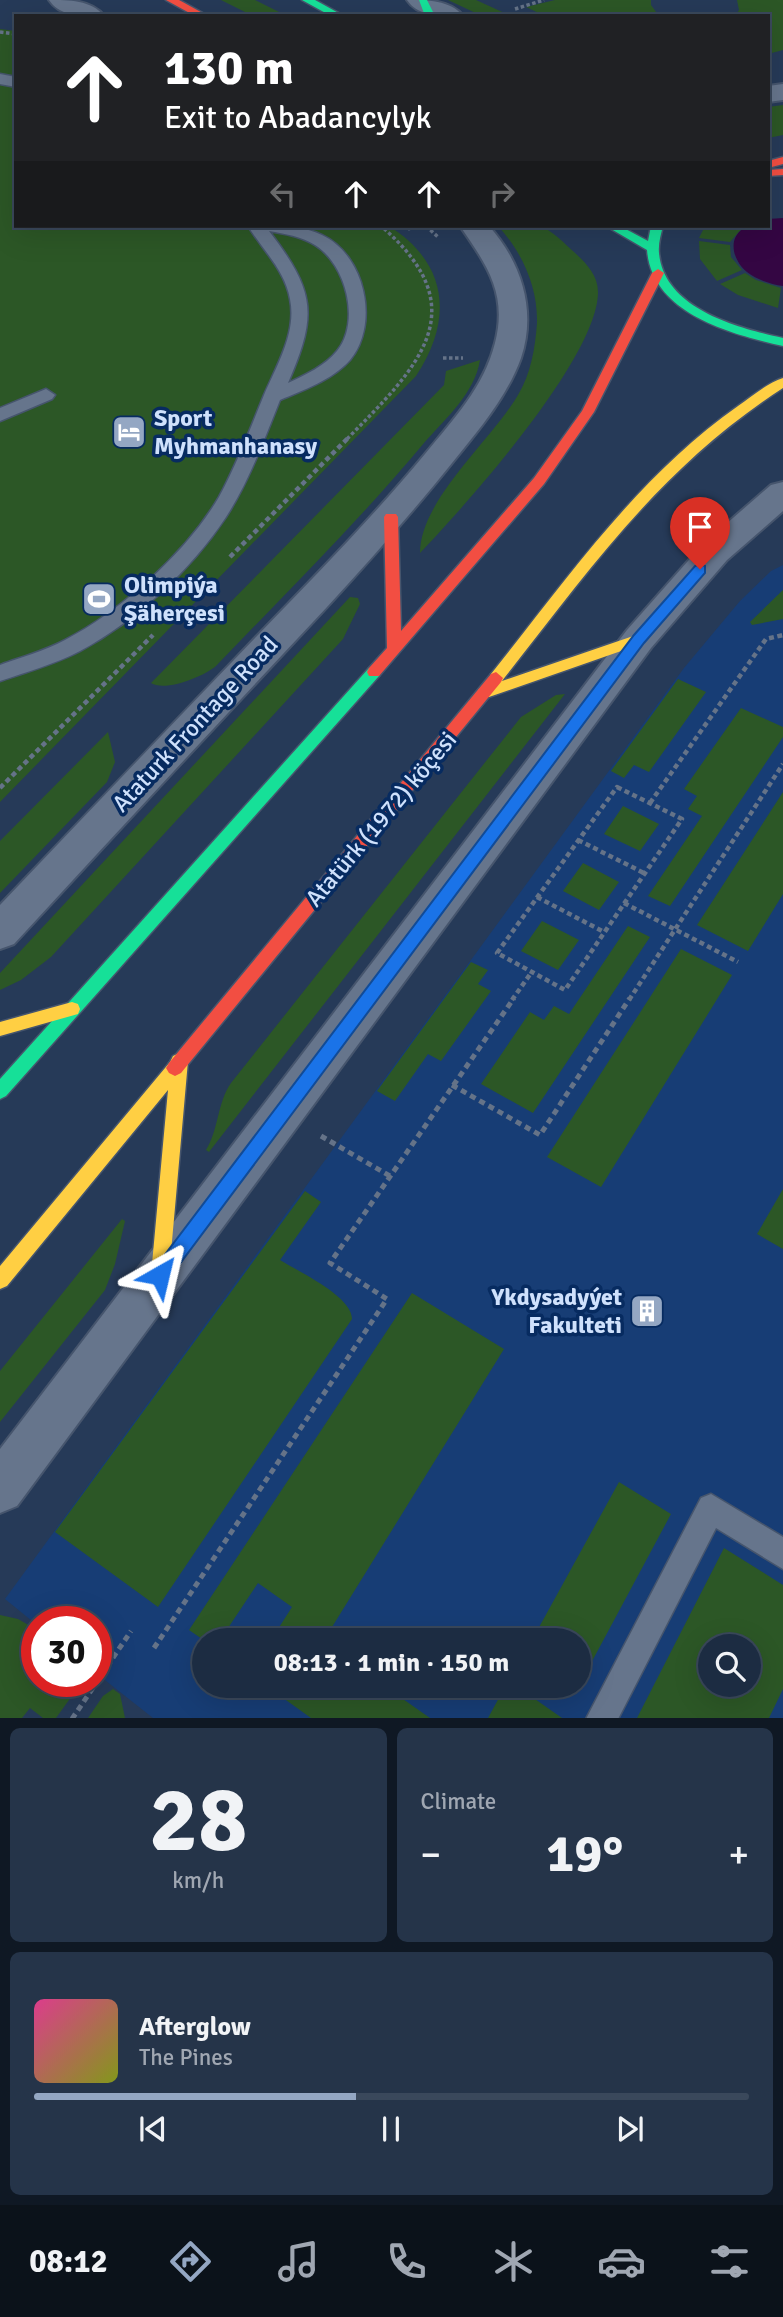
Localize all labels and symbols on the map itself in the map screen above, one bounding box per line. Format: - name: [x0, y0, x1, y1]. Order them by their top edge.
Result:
- place label: Sport Myhmanhanasy: [154, 403, 317, 461]
- hotel icon: Sport Myhmanhanasy: [110, 413, 148, 451]
- pin: [670, 497, 730, 569]
- place label: Olimpiýa Şäherçesi: [124, 570, 225, 628]
- sports icon: Olimpiýa Şäherçesi: [80, 580, 118, 618]
- street label: Ataturk Frontage Road: [106, 630, 284, 818]
- street label: Atatürk (1972) köçesi: [299, 725, 463, 913]
- position arrow: [123, 1238, 197, 1312]
- place label: Ykdysadyýet Fakulteti: [490, 1282, 622, 1340]
- building icon: Ykdysadyýet Fakulteti: [628, 1292, 666, 1330]
- speed limit sign: 30: [21, 1606, 112, 1697]

